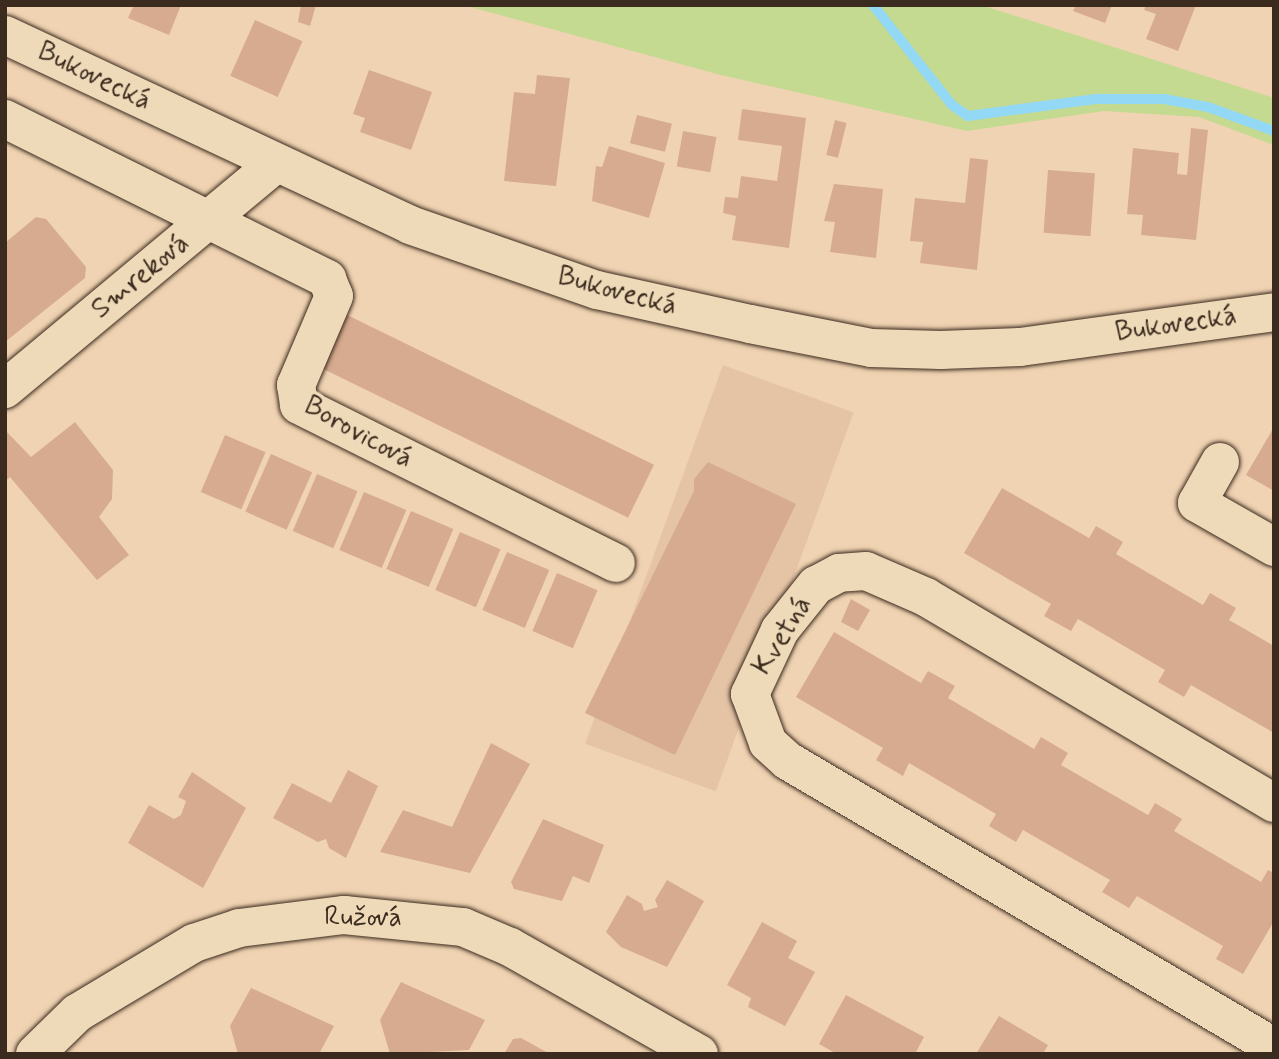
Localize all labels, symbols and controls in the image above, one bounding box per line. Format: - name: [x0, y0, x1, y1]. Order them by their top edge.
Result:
- street label: Bukovecká: [32, 35, 156, 119]
- street label: Smreková: [85, 227, 197, 327]
- street label: Bukovecká: [554, 260, 680, 324]
- street label: Bukovecká: [1113, 300, 1239, 350]
- street label: Borovicová: [298, 389, 418, 477]
- street label: Kvetná: [746, 590, 820, 682]
- street label: Ružová: [324, 901, 402, 935]

